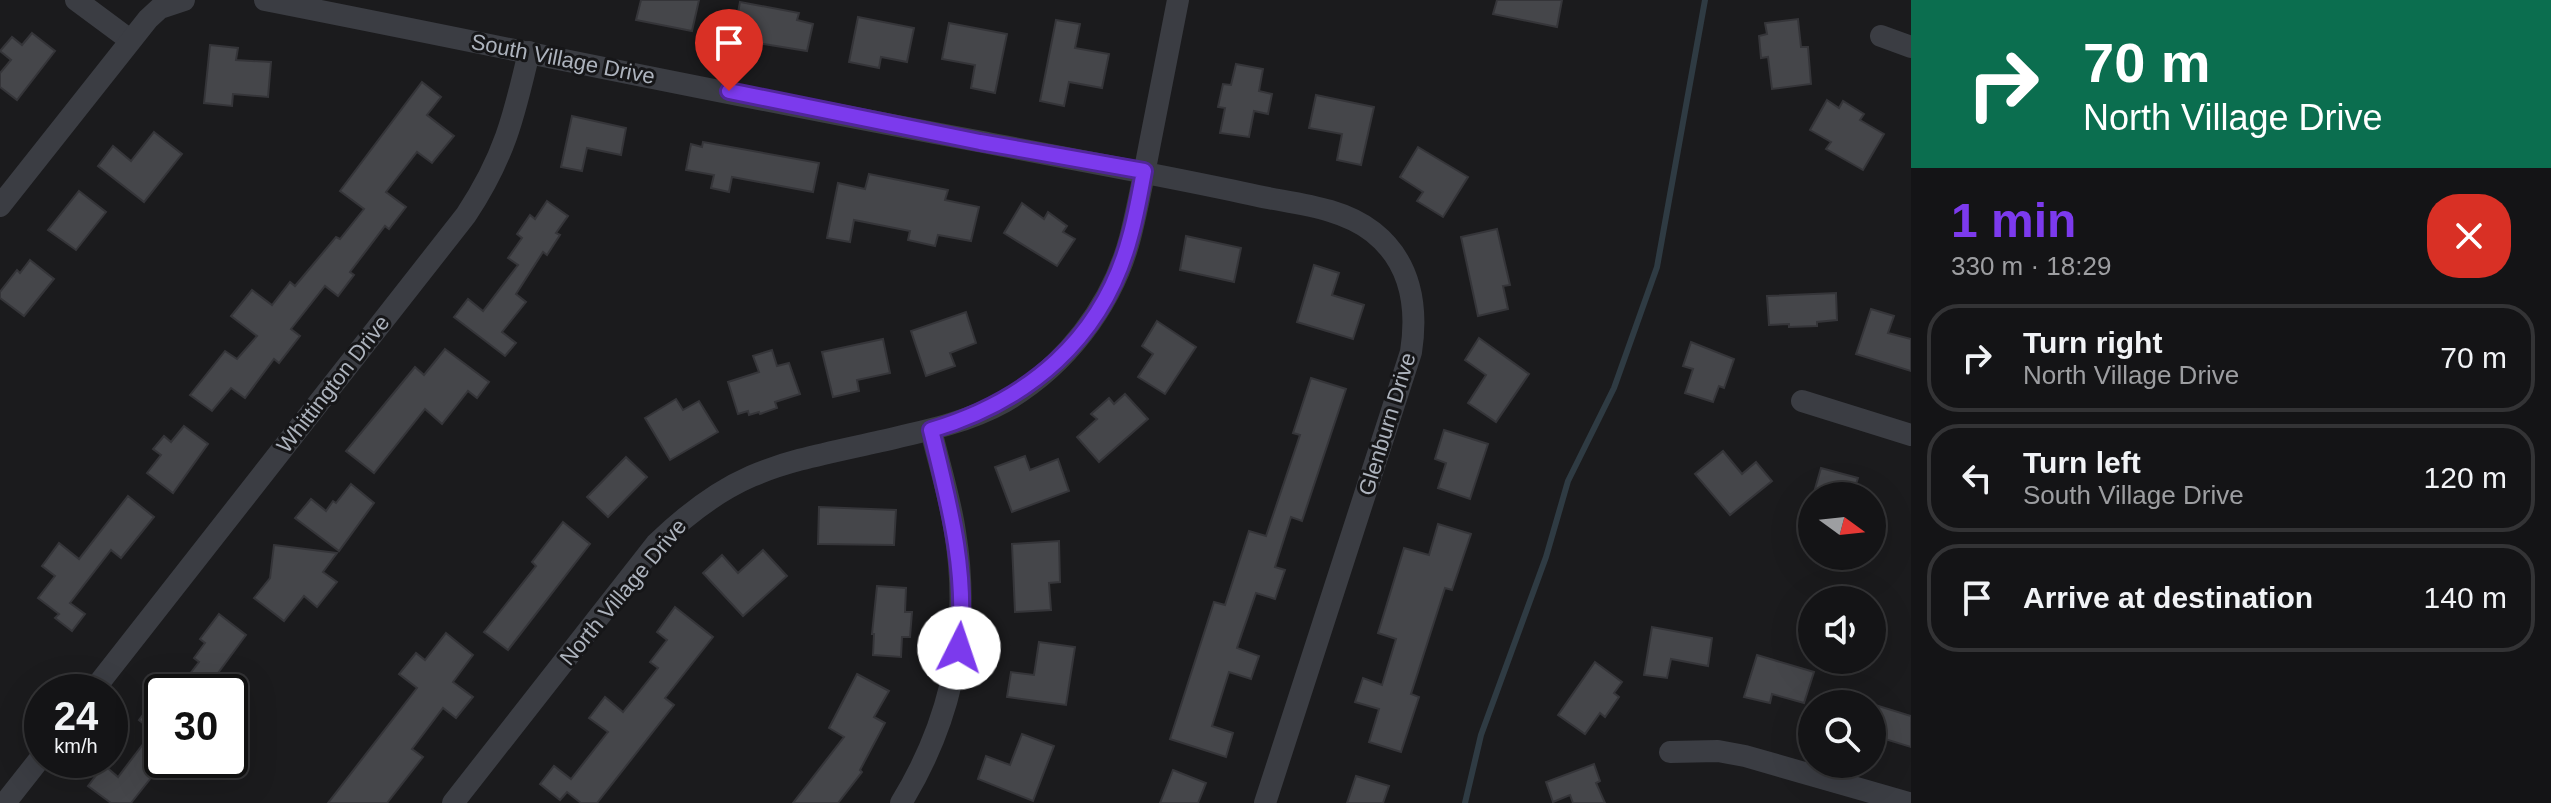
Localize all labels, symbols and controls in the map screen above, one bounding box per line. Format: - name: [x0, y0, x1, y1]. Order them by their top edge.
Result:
- pin: [695, 9, 763, 91]
- icon: arrive: [707, 21, 751, 65]
- street label: South Village Drive: [469, 29, 657, 89]
- text: 70 m: [2083, 31, 2211, 94]
- icon: right: [1951, 32, 2055, 136]
- text: North Village Drive: [2083, 97, 2382, 138]
- text: 1 min: [1951, 194, 2076, 247]
- button: close: [2427, 194, 2511, 278]
- text: 330 m · 18:29: [1951, 251, 2111, 281]
- street label: Whittington Drive: [272, 310, 394, 458]
- text: Turn right: [2023, 326, 2162, 359]
- icon: right: [1955, 336, 1999, 380]
- text: 70 m: [2440, 341, 2507, 374]
- street label: Glenburn Drive: [1353, 350, 1421, 498]
- text: North Village Drive: [2023, 360, 2239, 390]
- text: Turn left: [2023, 446, 2141, 479]
- icon: left: [1955, 456, 1999, 500]
- text: 120 m: [2424, 461, 2507, 494]
- text: South Village Drive: [2023, 480, 2244, 510]
- north arrow: [1798, 482, 1886, 570]
- map controls: [1798, 482, 1886, 778]
- street label: North Village Drive: [555, 514, 691, 670]
- icon: arrive: [1955, 576, 1999, 620]
- text: Arrive at destination: [2023, 581, 2313, 614]
- text: 140 m: [2424, 581, 2507, 614]
- button: sound: [1798, 586, 1886, 674]
- position arrow: [917, 606, 1001, 690]
- speed limit sign: 30: [144, 674, 248, 778]
- button: search: [1798, 690, 1886, 778]
- text: 24: [54, 694, 98, 738]
- text: km/h: [54, 735, 98, 757]

